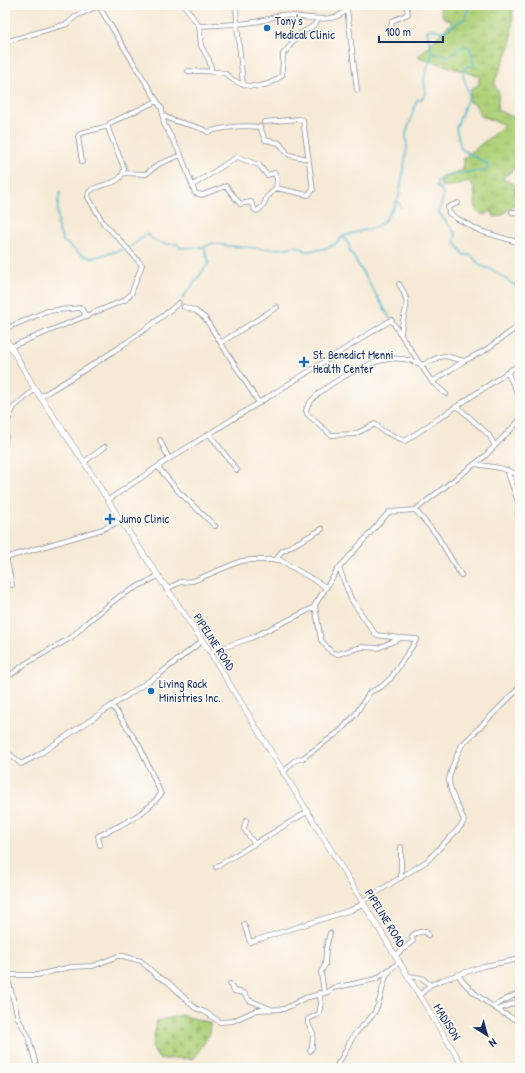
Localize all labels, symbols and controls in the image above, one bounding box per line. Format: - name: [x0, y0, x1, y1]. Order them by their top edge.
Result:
- place label: Tony's Medical Clinic: [275, 12, 335, 43]
- scale bar: [379, 18, 443, 44]
- marker: Tony's Medical Clinic: [262, 23, 272, 33]
- text: 100 m: [385, 23, 411, 40]
- place label: St. Benedict Menni Health Center: [313, 346, 393, 377]
- marker: St. Benedict Menni Health Center: [298, 356, 310, 368]
- place label: Jumo Clinic: [119, 510, 170, 527]
- marker: Jumo Clinic: [104, 513, 116, 525]
- street label: PIPELINE ROAD: [190, 610, 239, 674]
- place label: Living Rock Ministries Inc.: [159, 675, 221, 706]
- marker: Living Rock Ministries Inc.: [146, 686, 156, 696]
- street label: PIPELINE ROAD: [361, 886, 410, 950]
- street label: MADISON: [430, 1000, 465, 1043]
- north arrow: [467, 1015, 507, 1055]
- text: N: [486, 1036, 500, 1050]

